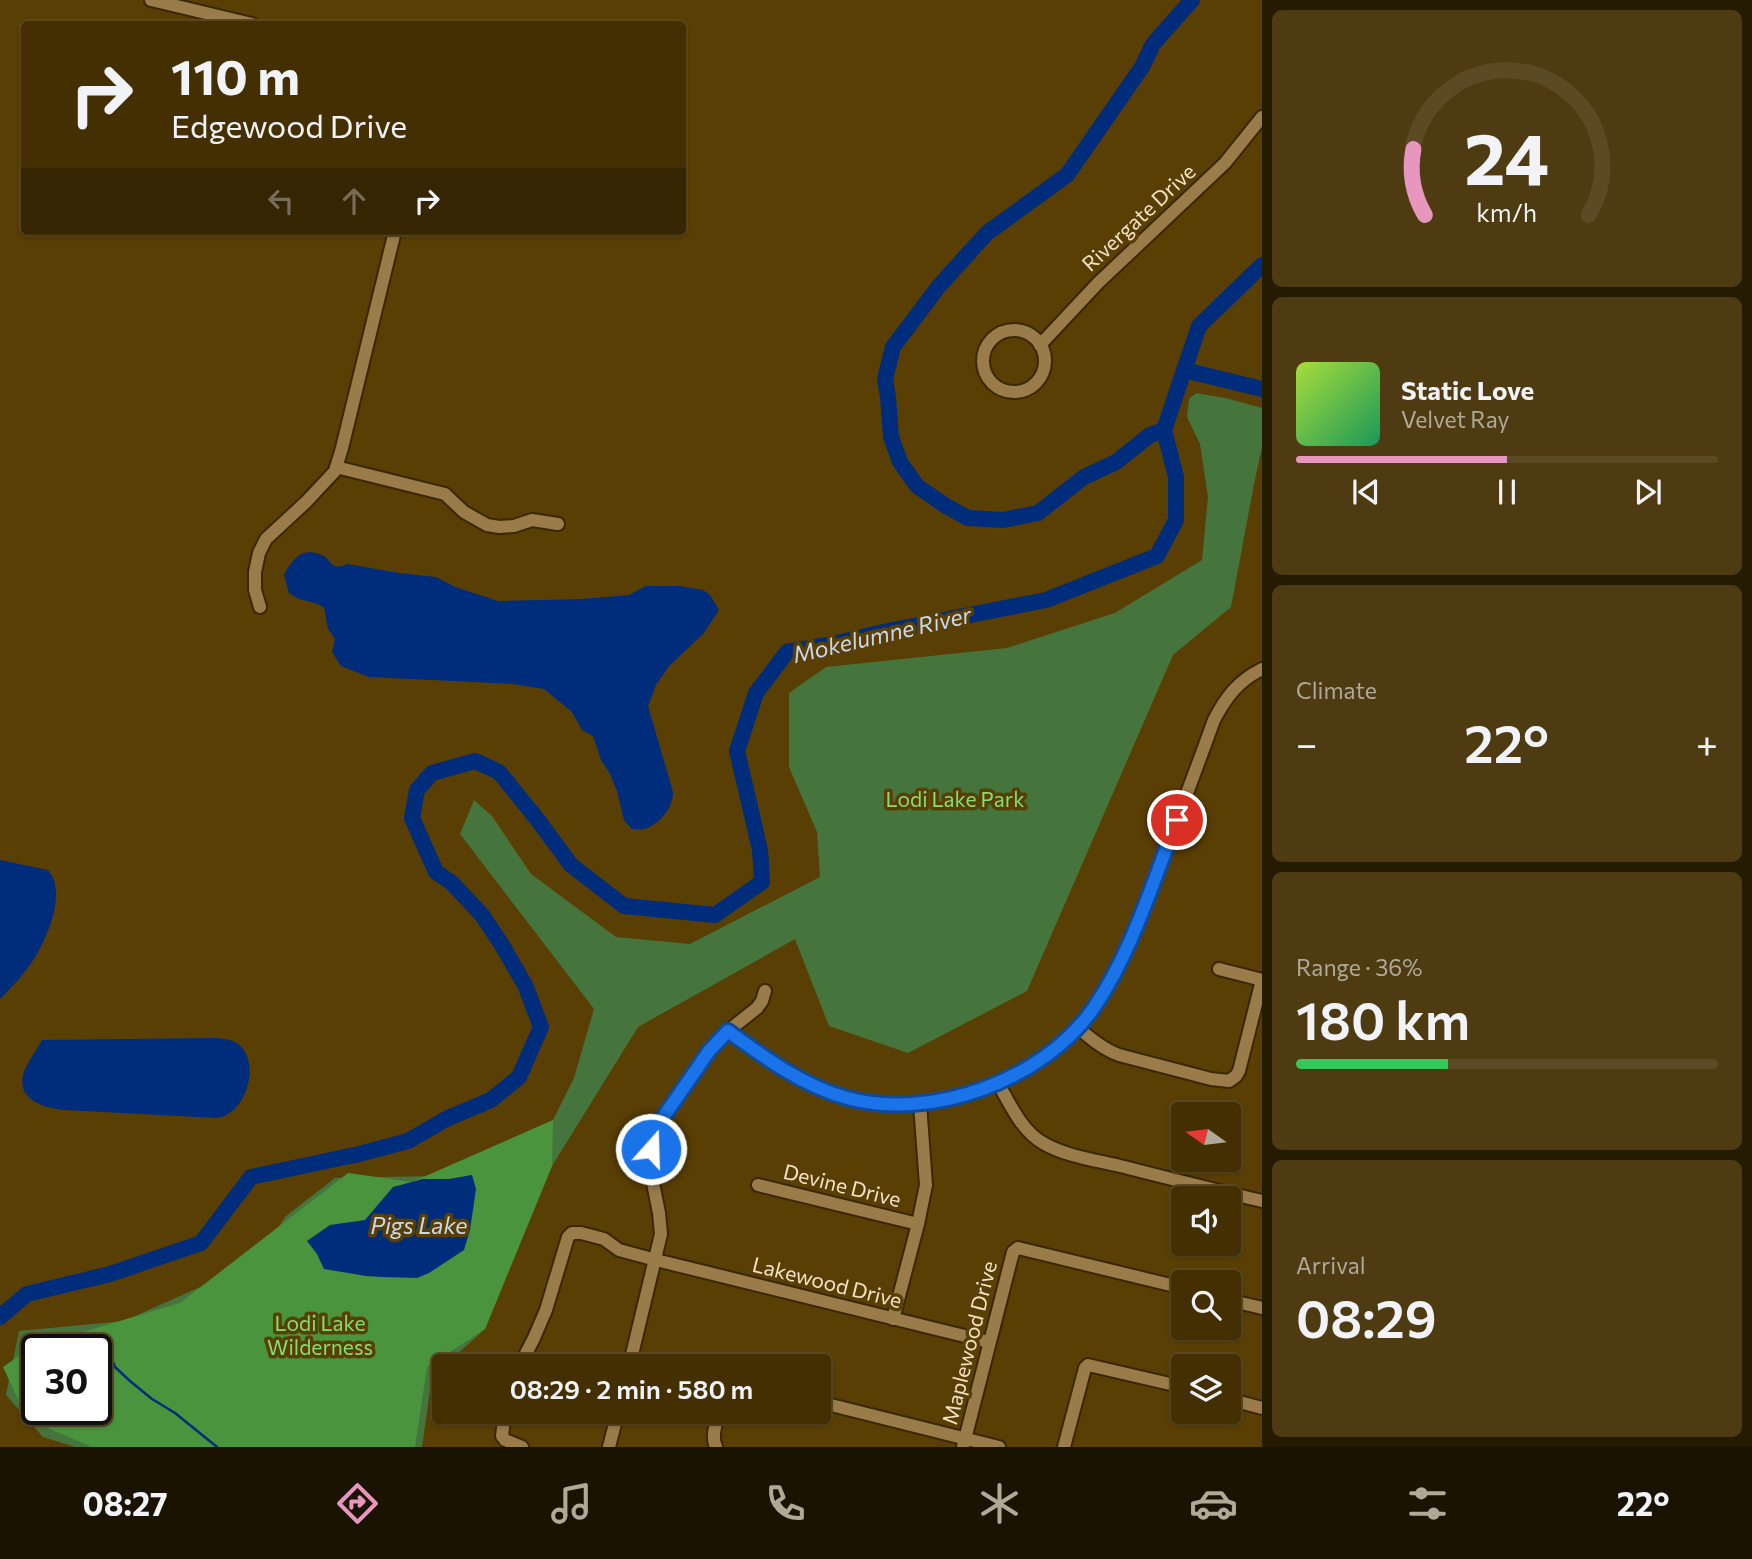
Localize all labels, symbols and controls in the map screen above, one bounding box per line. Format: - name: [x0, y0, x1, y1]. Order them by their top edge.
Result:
- text: 110 m: [171, 45, 300, 105]
- icon: right: [56, 49, 147, 140]
- text: Edgewood Drive: [171, 105, 407, 145]
- text: 24: [1464, 111, 1550, 200]
- street label: Rivergate Drive: [1076, 158, 1200, 276]
- icon: left: [262, 182, 300, 220]
- icon: ahead: [335, 182, 373, 220]
- icon: right: [408, 182, 446, 220]
- text: km/h: [1477, 197, 1537, 227]
- text: Static Love: [1401, 374, 1534, 405]
- text: Velvet Ray: [1401, 405, 1509, 433]
- icon: previous: [1347, 473, 1385, 511]
- icon: pause: [1488, 473, 1526, 511]
- icon: next: [1629, 473, 1667, 511]
- water label: Mokelumne River: [790, 600, 975, 668]
- text: Climate: [1296, 676, 1377, 704]
- text: 22°: [1464, 710, 1549, 774]
- text: −: [1296, 719, 1318, 766]
- text: +: [1696, 719, 1718, 766]
- park label: Lodi Lake Park: [885, 786, 1025, 811]
- pin: [1147, 790, 1207, 850]
- icon: arrive: [1158, 801, 1196, 839]
- text: Range · 36%: [1296, 953, 1423, 981]
- text: 180 km: [1296, 987, 1470, 1051]
- north arrow: [1171, 1102, 1241, 1172]
- map controls: [1171, 1102, 1241, 1424]
- position arrow: [614, 1112, 688, 1186]
- street label: Devine Drive: [781, 1158, 904, 1211]
- button: sound: [1171, 1186, 1241, 1256]
- water label: Pigs Lake: [371, 1211, 467, 1239]
- street label: Lakewood Drive: [750, 1251, 905, 1312]
- text: Arrival: [1296, 1251, 1366, 1279]
- street label: Maplewood Drive: [936, 1258, 1001, 1427]
- button: search: [1171, 1270, 1241, 1340]
- text: 08:29: [1296, 1285, 1437, 1349]
- park label: Lodi Lake Wilderness: [267, 1310, 373, 1359]
- speed limit sign: 30: [21, 1334, 112, 1425]
- button: layers: [1171, 1354, 1241, 1424]
- text: 08:29 · 2 min · 580 m: [510, 1373, 753, 1404]
- icon: directions: [333, 1479, 382, 1528]
- icon: music: [547, 1479, 596, 1528]
- icon: phone: [761, 1479, 810, 1528]
- icon: climate: [975, 1479, 1024, 1528]
- icon: car: [1189, 1479, 1238, 1528]
- icon: filters: [1403, 1479, 1452, 1528]
- text: 08:27: [83, 1483, 168, 1523]
- text: 22°: [1617, 1483, 1669, 1523]

